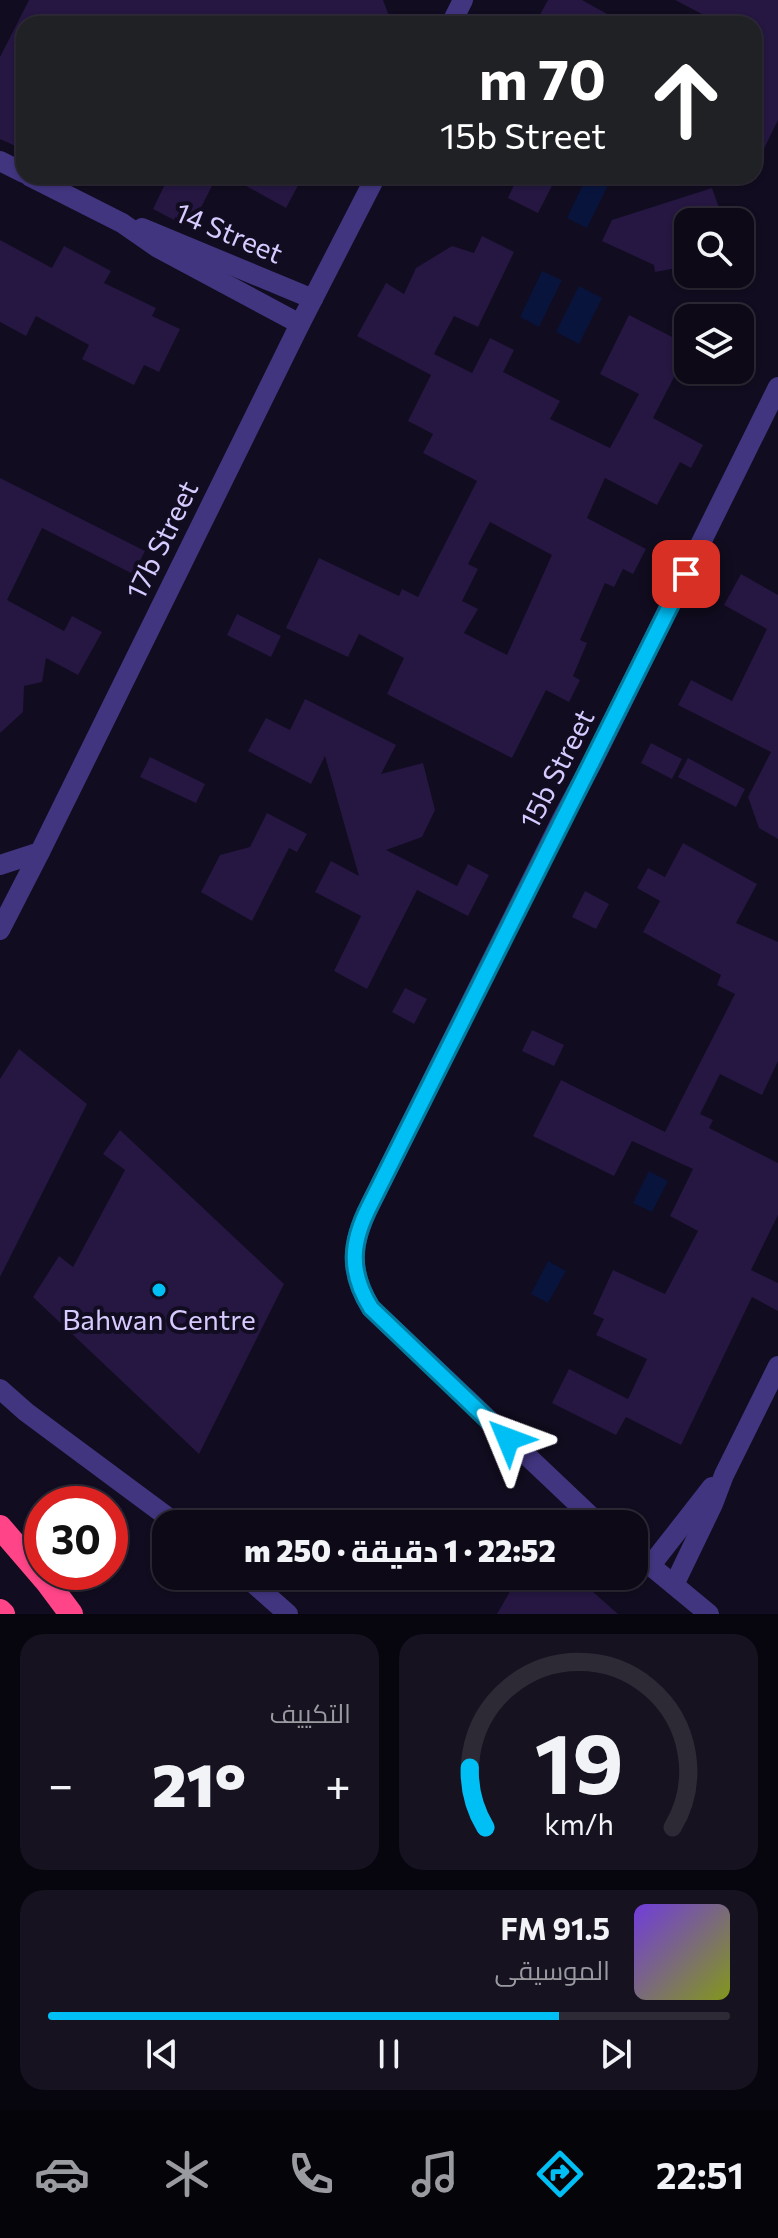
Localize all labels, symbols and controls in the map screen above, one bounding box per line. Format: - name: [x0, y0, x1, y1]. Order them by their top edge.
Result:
- text: 70 m: [479, 43, 606, 112]
- icon: ahead: [634, 48, 738, 152]
- text: 15b Street: [440, 112, 606, 156]
- street label: 14 Street: [171, 194, 288, 270]
- map controls: [674, 208, 754, 384]
- button: search: [674, 208, 754, 288]
- button: layers: [674, 304, 754, 384]
- street label: 17b Street: [118, 475, 204, 604]
- pin: [652, 540, 720, 608]
- icon: arrive: [664, 552, 708, 596]
- street label: 15b Street: [512, 703, 601, 834]
- marker: Bahwan Centre: [150, 1281, 168, 1299]
- place label: Bahwan Centre: [62, 1302, 256, 1336]
- position arrow: [466, 1397, 550, 1481]
- speed limit sign: 30: [24, 1486, 128, 1590]
- text: 22:52 · 1 دقيقة · 250 m: [244, 1531, 556, 1568]
- text: التكييف: [269, 1697, 351, 1728]
- text: 19: [534, 1709, 623, 1811]
- text: 21°: [152, 1746, 246, 1819]
- text: −: [48, 1756, 73, 1810]
- text: +: [325, 1756, 351, 1810]
- text: km/h: [544, 1806, 613, 1841]
- text: 91.5 FM: [501, 1909, 610, 1946]
- text: الموسيقى: [495, 1954, 610, 1985]
- icon: previous: [140, 2032, 184, 2076]
- icon: pause: [367, 2032, 411, 2076]
- icon: next: [594, 2032, 638, 2076]
- icon: car: [34, 2146, 90, 2202]
- icon: climate: [159, 2146, 215, 2202]
- icon: phone: [283, 2146, 339, 2202]
- icon: music: [407, 2146, 463, 2202]
- icon: directions: [532, 2146, 588, 2202]
- text: 22:51: [656, 2152, 744, 2196]

